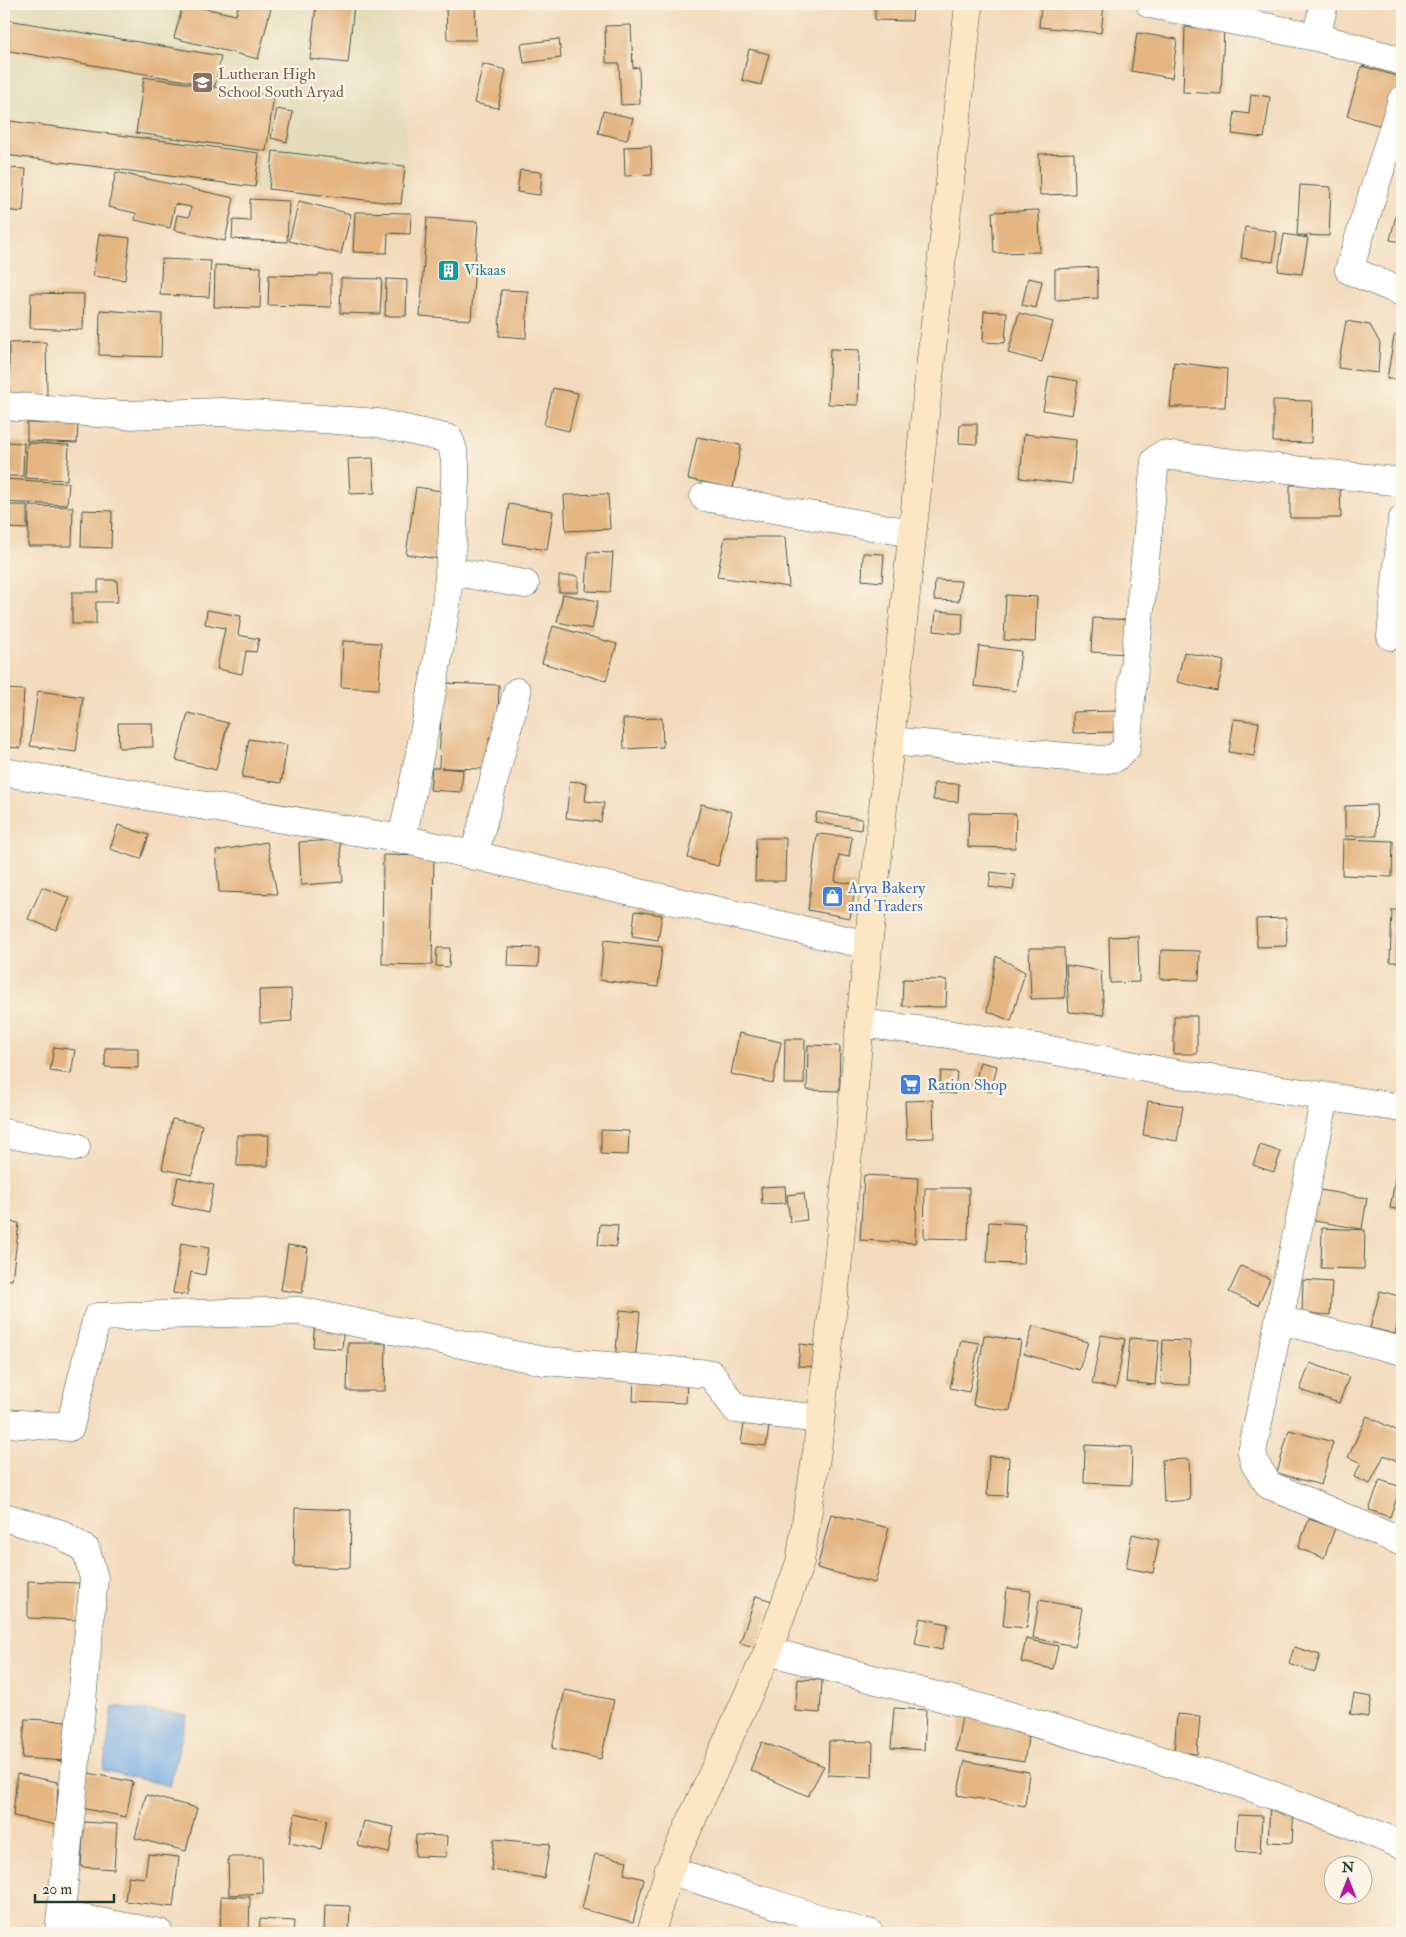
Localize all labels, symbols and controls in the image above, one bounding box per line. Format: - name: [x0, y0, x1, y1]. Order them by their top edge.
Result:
- place label: Lutheran High School South Aryad: [218, 64, 344, 102]
- school or university icon: Lutheran High School South Aryad: [190, 71, 214, 95]
- building icon: Vikaas: [436, 258, 460, 282]
- place label: Vikaas: [464, 260, 506, 280]
- place label: Arya Bakery and Traders: [847, 878, 926, 916]
- shop icon: Arya Bakery and Traders: [820, 885, 844, 909]
- supermarket icon: Ration Shop: [899, 1073, 923, 1097]
- place label: Ration Shop: [927, 1075, 1007, 1096]
- north arrow: [1324, 1854, 1374, 1904]
- text: N: [1341, 1859, 1355, 1876]
- scale bar: [35, 1872, 114, 1904]
- text: 20 m: [42, 1880, 72, 1899]

